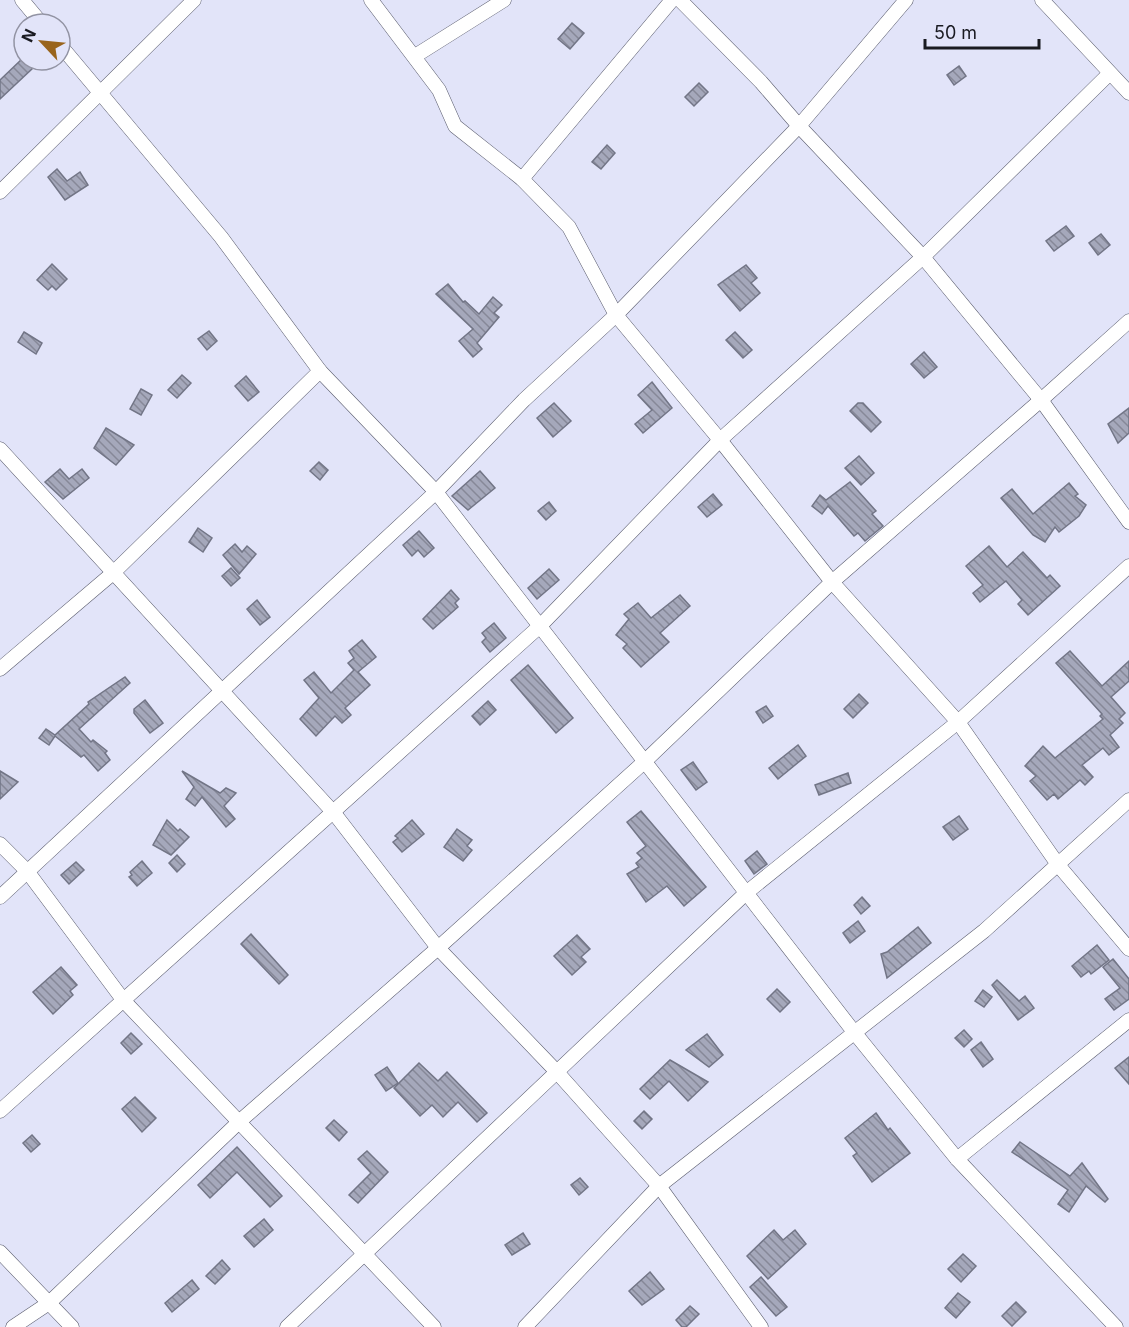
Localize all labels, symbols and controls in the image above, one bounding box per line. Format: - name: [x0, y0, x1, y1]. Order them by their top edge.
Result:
- north arrow: [12, 12, 72, 72]
- scale bar: [925, 12, 1039, 50]
- text: 50 m: [934, 22, 977, 43]
- text: N: [17, 26, 40, 45]

